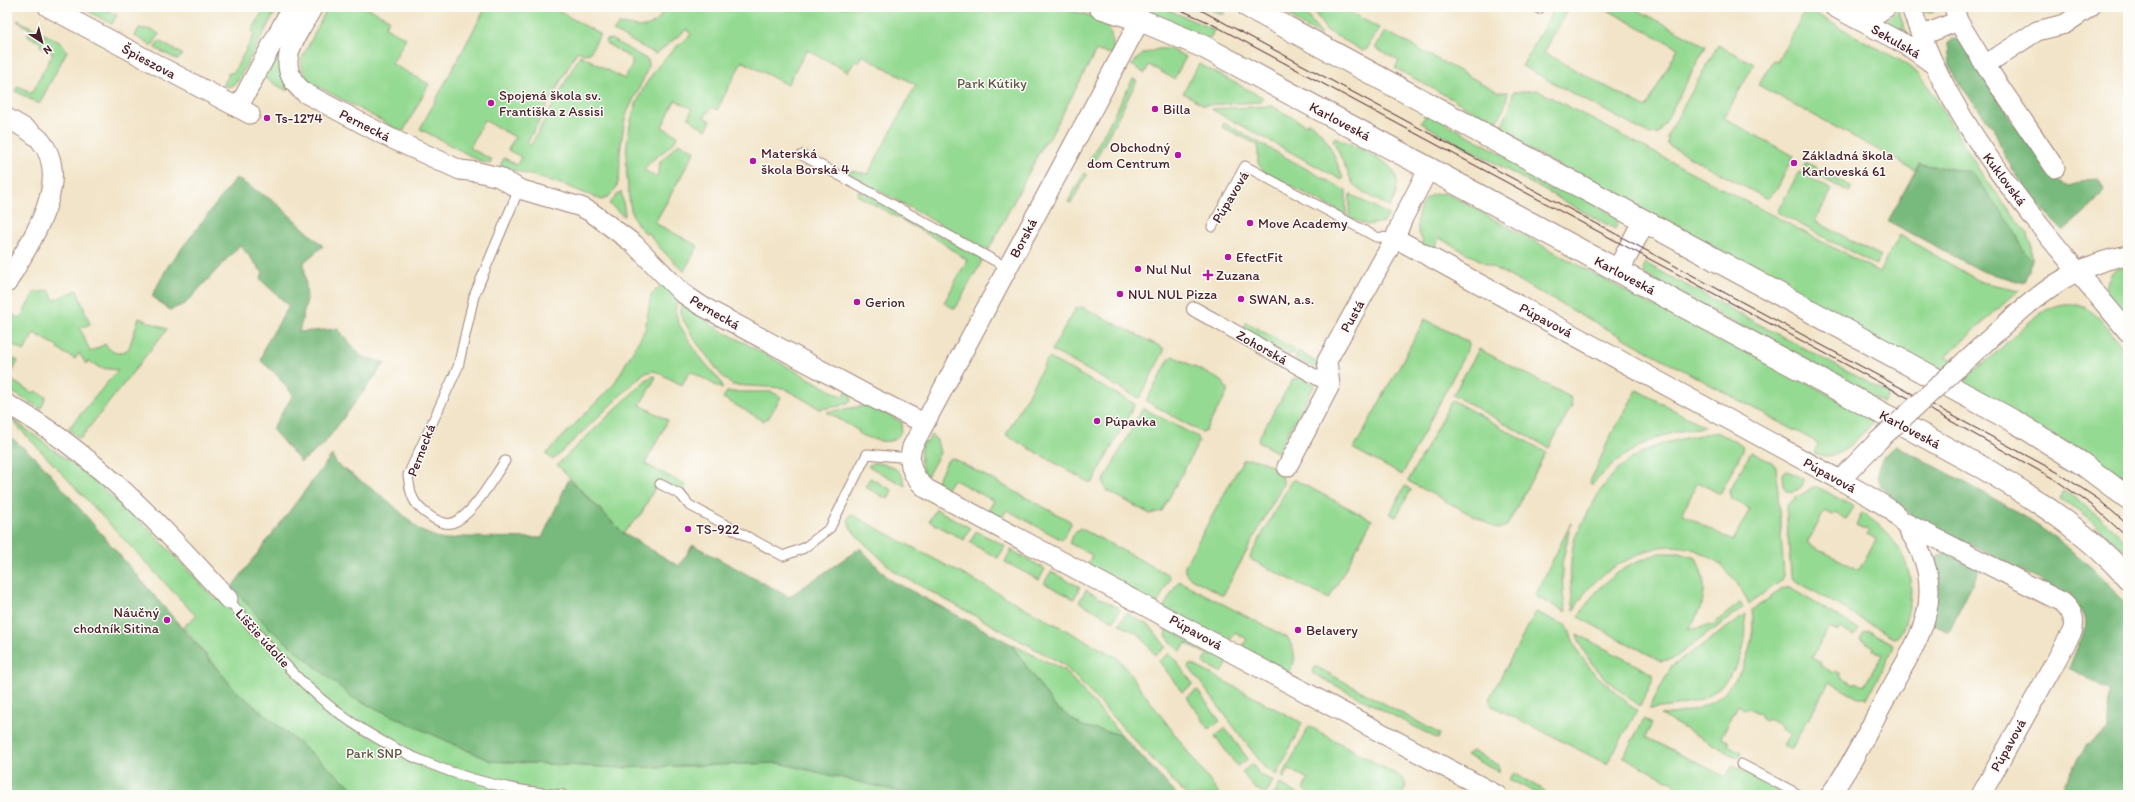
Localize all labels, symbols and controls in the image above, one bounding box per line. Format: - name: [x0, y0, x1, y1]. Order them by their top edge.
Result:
- street label: Sekulská: [1868, 21, 1924, 63]
- north arrow: [22, 22, 62, 62]
- street label: Špieszova: [119, 40, 179, 83]
- text: N: [41, 42, 54, 57]
- park label: Park Kútiky: [957, 75, 1027, 92]
- place label: Spojená škola sv. Františka z Assisi: [499, 87, 604, 120]
- marker: Spojená škola sv. Františka z Assisi: [486, 98, 496, 108]
- street label: Karloveská: [1306, 98, 1374, 145]
- place label: Billa: [1163, 101, 1191, 118]
- marker: Billa: [1150, 104, 1160, 114]
- street label: Pernecká: [336, 105, 394, 146]
- place label: Ts-1274: [275, 110, 323, 127]
- marker: Ts-1274: [262, 113, 272, 123]
- place label: Obchodný dom Centrum: [1087, 139, 1170, 172]
- place label: Materská škola Borská 4: [761, 145, 850, 178]
- place label: Základná škola Karloveská 61: [1802, 147, 1893, 180]
- street label: Kuklovská: [1979, 149, 2030, 210]
- marker: Obchodný dom Centrum: [1173, 150, 1183, 160]
- marker: Materská škola Borská 4: [748, 156, 758, 166]
- marker: Základná škola Karloveská 61: [1789, 158, 1799, 168]
- street label: Púpavová: [1208, 168, 1253, 226]
- street label: Borská: [1006, 215, 1041, 261]
- place label: Move Academy: [1258, 215, 1348, 232]
- marker: Move Academy: [1245, 218, 1255, 228]
- place label: EfectFit: [1236, 249, 1283, 266]
- marker: EfectFit: [1223, 252, 1233, 262]
- street label: Karloveská: [1591, 252, 1659, 299]
- place label: Nul Nul: [1146, 261, 1191, 278]
- marker: Nul Nul: [1133, 264, 1143, 274]
- place label: Zuzana: [1216, 267, 1261, 284]
- marker: Zuzana: [1203, 270, 1213, 280]
- place label: NUL NUL Pizza: [1128, 286, 1217, 303]
- marker: NUL NUL Pizza: [1115, 289, 1125, 299]
- street label: Pernecká: [687, 291, 743, 334]
- place label: SWAN, a.s.: [1249, 291, 1314, 308]
- place label: Gerion: [865, 294, 906, 311]
- marker: SWAN, a.s.: [1236, 294, 1246, 304]
- street label: Pustá: [1337, 296, 1369, 335]
- marker: Gerion: [852, 297, 862, 307]
- street label: Púpavová: [1516, 299, 1576, 342]
- street label: Zohorská: [1233, 326, 1291, 369]
- street label: Karloveská: [1876, 406, 1944, 453]
- place label: Púpavka: [1105, 413, 1156, 430]
- marker: Púpavka: [1092, 416, 1102, 426]
- street label: Pernecká: [404, 421, 440, 479]
- street label: Púpavová: [1800, 454, 1860, 497]
- place label: TS-922: [696, 521, 740, 538]
- marker: TS-922: [683, 524, 693, 534]
- place label: Náučný chodník Sitina: [73, 604, 160, 637]
- street label: Líščie údolie: [232, 605, 294, 672]
- street label: Púpavová: [1166, 611, 1226, 654]
- marker: Náučný chodník Sitina: [162, 615, 172, 625]
- place label: Belavery: [1306, 622, 1358, 639]
- marker: Belavery: [1293, 625, 1303, 635]
- street label: Púpavová: [1987, 715, 2030, 775]
- park label: Park SNP: [346, 745, 402, 762]

